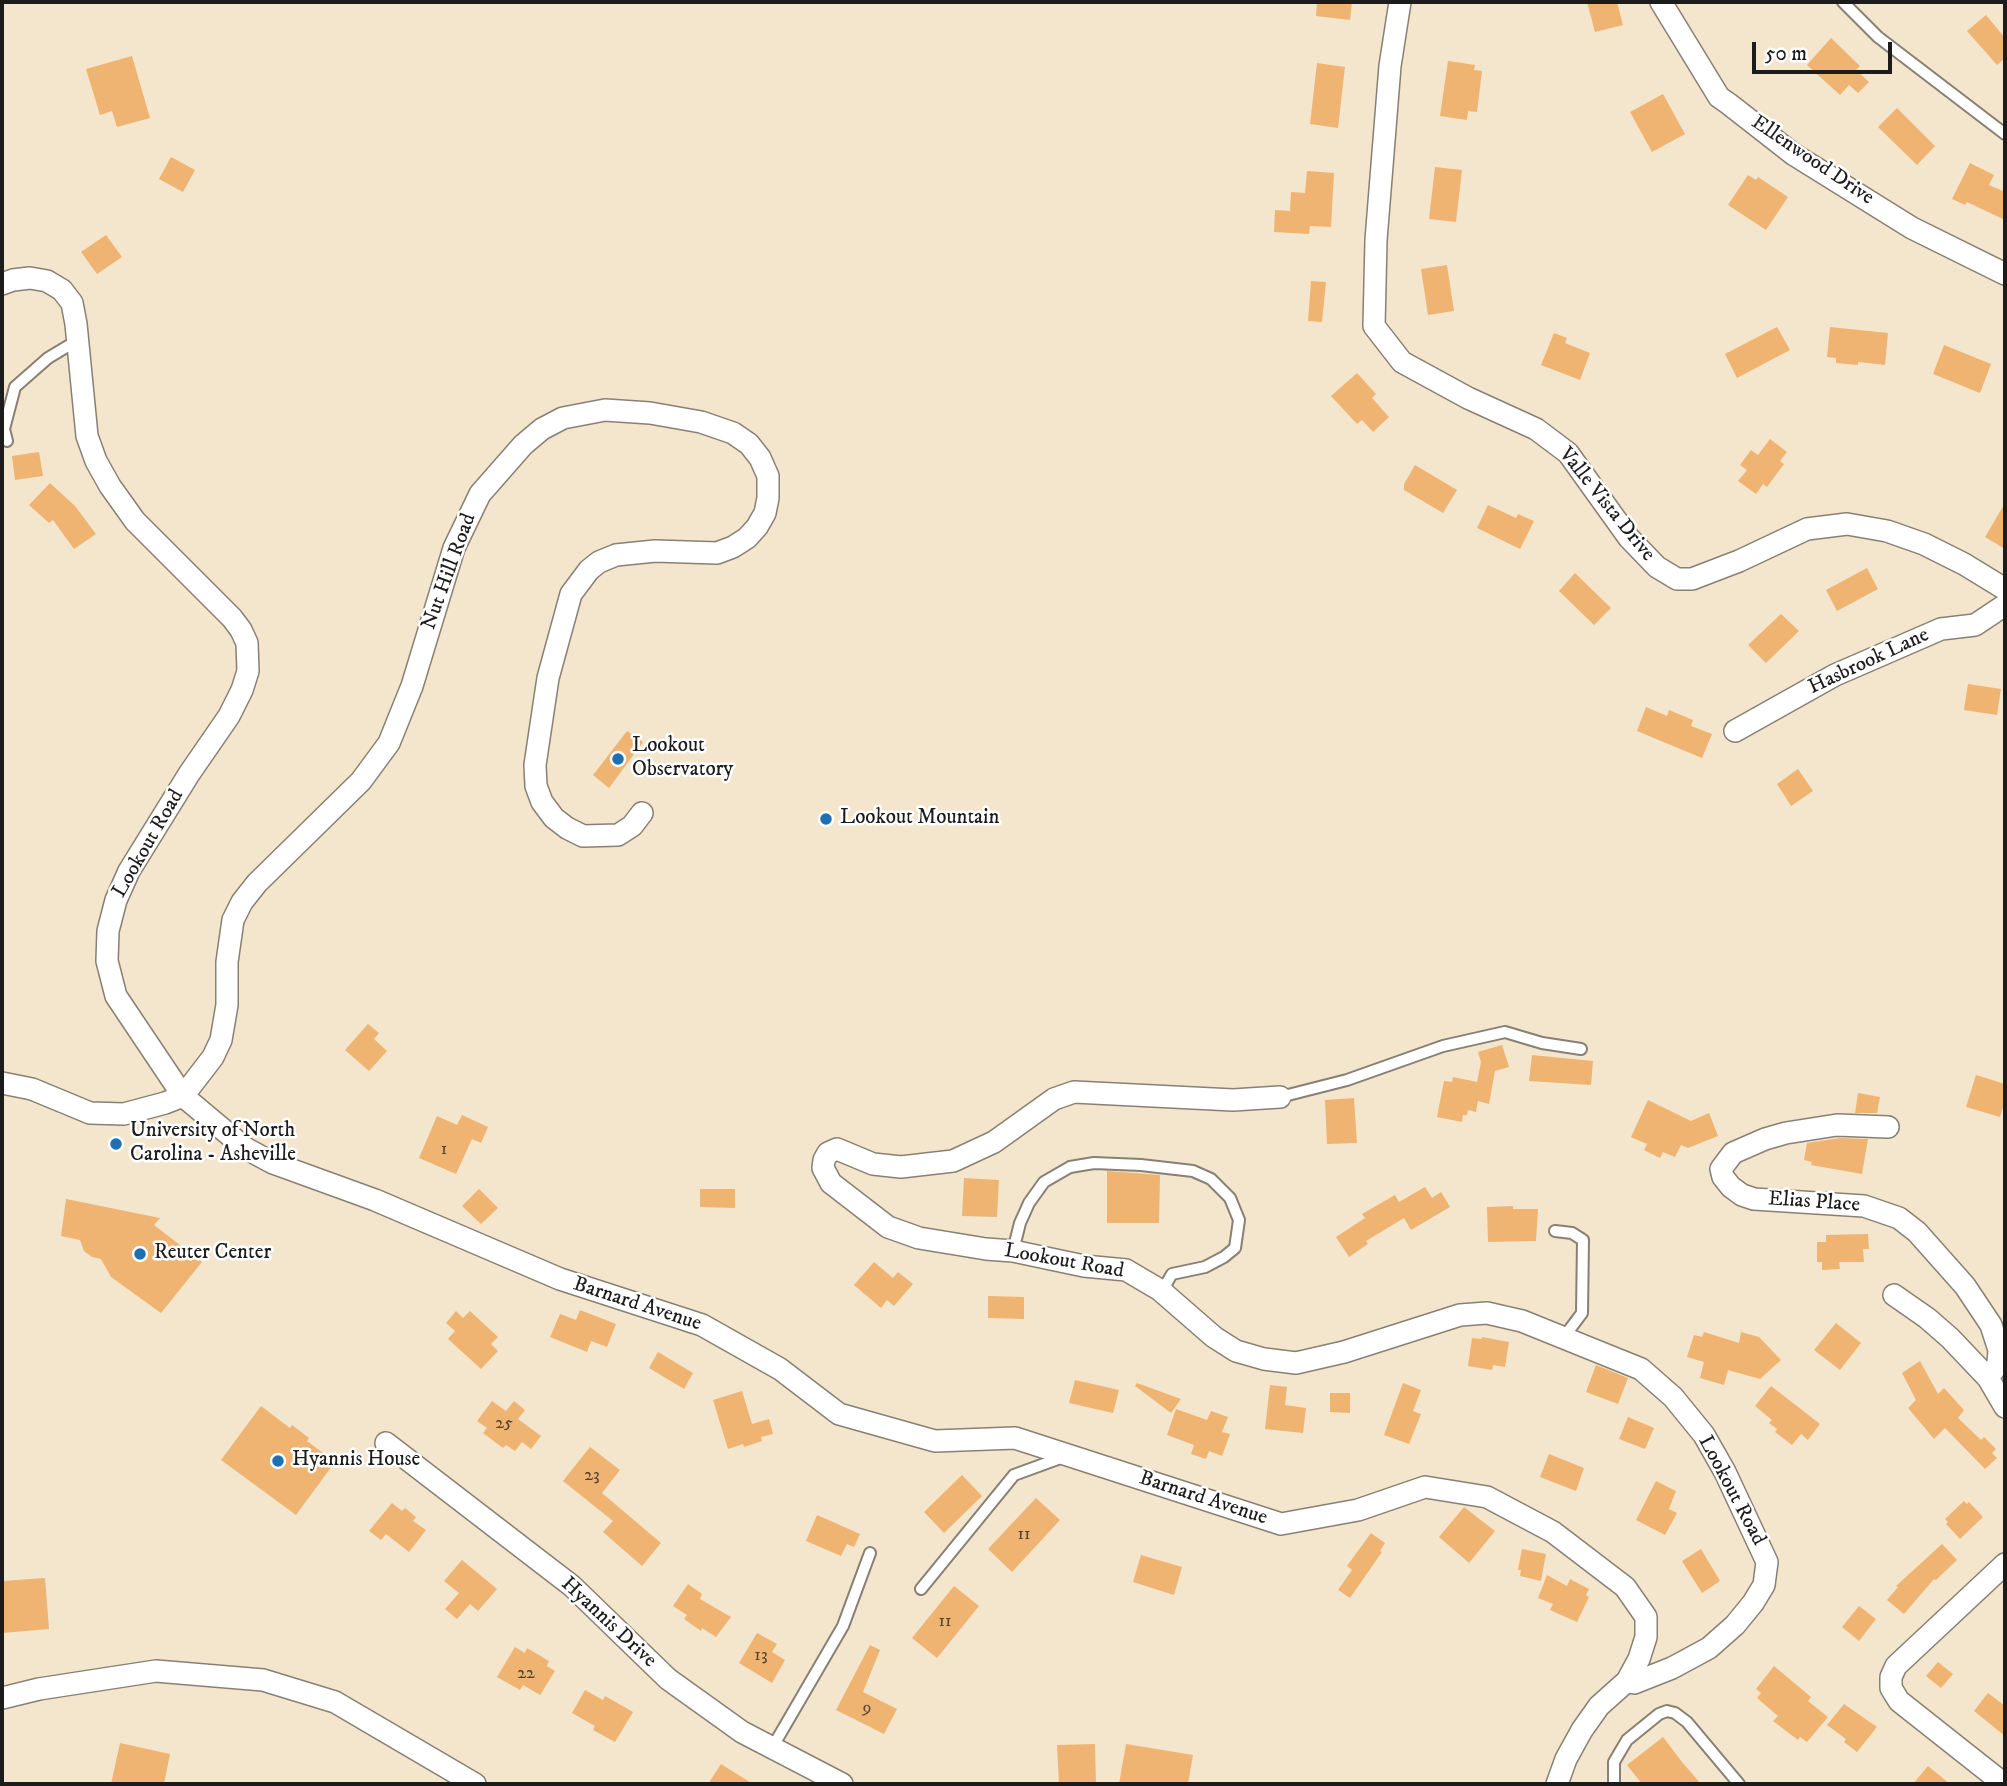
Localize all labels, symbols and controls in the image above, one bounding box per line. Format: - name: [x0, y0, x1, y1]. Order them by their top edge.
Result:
- scale bar: [1755, 28, 1895, 72]
- text: 50 m: [1765, 41, 1807, 67]
- street label: Ellenwood Drive: [1746, 111, 1878, 211]
- street label: Valle Vista Drive: [1552, 443, 1660, 567]
- street label: Nut Hill Road: [417, 510, 483, 634]
- street label: Hasbrook Lane: [1805, 623, 1933, 701]
- place label: Lookout Observatory: [632, 734, 733, 784]
- marker: Lookout Observatory: [610, 751, 626, 767]
- street label: Lookout Road: [108, 785, 190, 903]
- place label: Lookout Mountain: [840, 806, 999, 832]
- marker: Lookout Mountain: [818, 811, 834, 827]
- place label: University of North Carolina - Asheville: [130, 1119, 296, 1169]
- marker: University of North Carolina - Asheville: [108, 1136, 124, 1152]
- house number: 1: [441, 1139, 447, 1161]
- street label: Elias Place: [1767, 1187, 1861, 1219]
- street label: Lookout Road: [1002, 1239, 1126, 1285]
- place label: Reuter Center: [154, 1241, 271, 1267]
- marker: Reuter Center: [132, 1246, 148, 1262]
- street label: Barnard Avenue: [570, 1272, 704, 1338]
- house number: 25: [495, 1413, 513, 1435]
- street label: Lookout Road: [1692, 1432, 1770, 1550]
- place label: Hyannis House: [292, 1448, 420, 1474]
- marker: Hyannis House: [270, 1453, 286, 1469]
- house number: 23: [584, 1465, 600, 1487]
- street label: Barnard Avenue: [1136, 1466, 1270, 1532]
- house number: 11: [1017, 1524, 1031, 1546]
- street label: Hyannis Drive: [555, 1572, 661, 1674]
- house number: 11: [938, 1611, 952, 1633]
- house number: 13: [754, 1645, 768, 1667]
- house number: 22: [517, 1663, 535, 1685]
- house number: 9: [863, 1698, 871, 1720]

